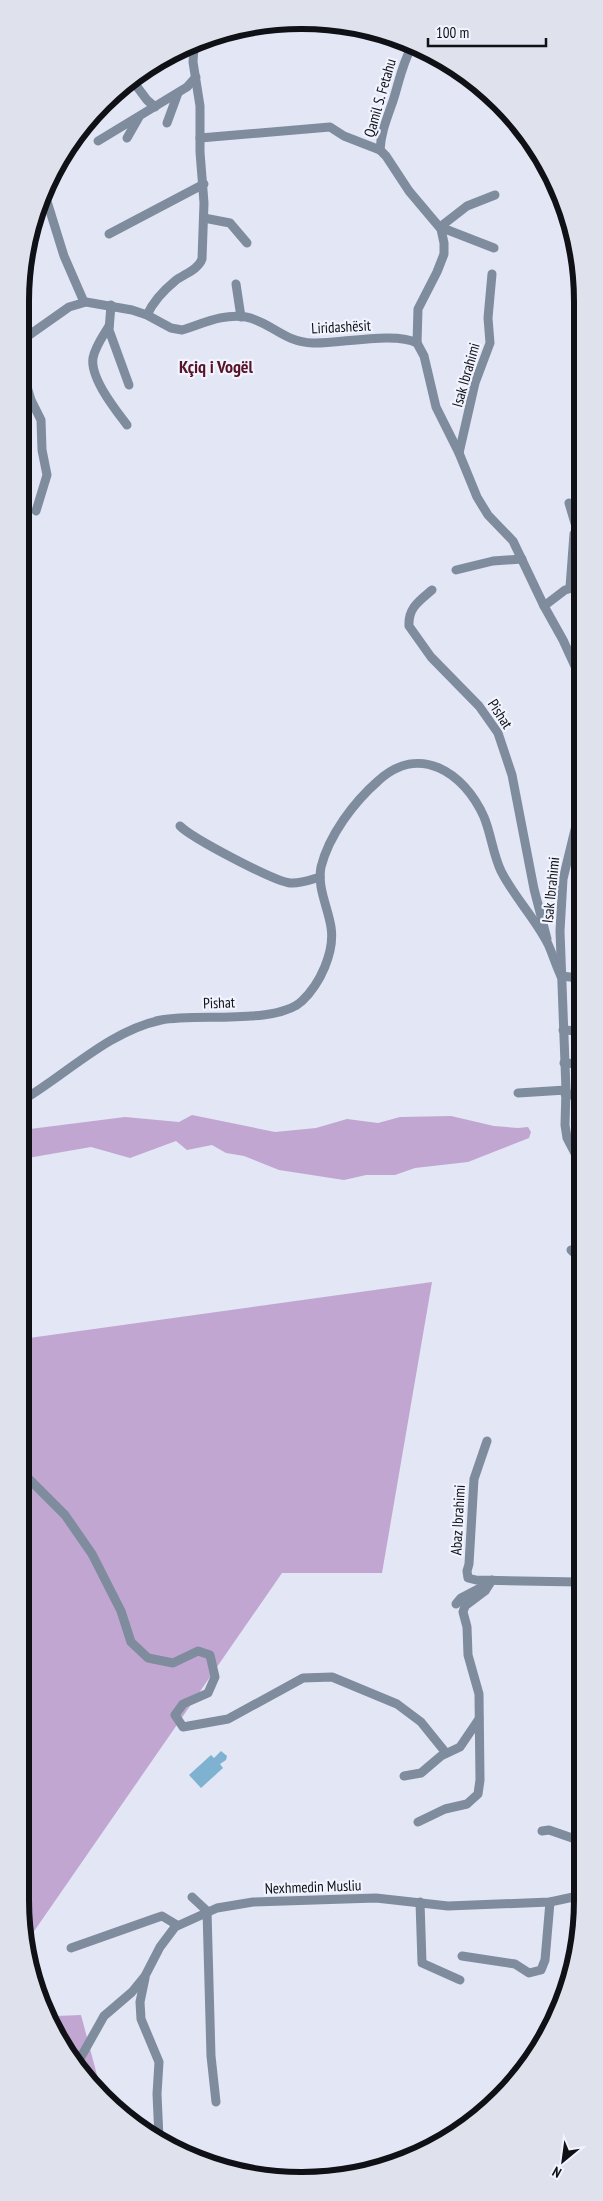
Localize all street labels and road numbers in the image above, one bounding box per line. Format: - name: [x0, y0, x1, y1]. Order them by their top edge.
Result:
- street label: Qamil S. Fetahu: [359, 56, 400, 139]
- street label: Liridashësit: [311, 315, 371, 338]
- street label: Isak Ibrahimi: [447, 340, 484, 409]
- street label: Pishat: [484, 695, 517, 732]
- street label: Isak Ibrahimi: [538, 856, 563, 924]
- street label: Pishat: [203, 992, 235, 1013]
- street label: Abaz Ibrahimi: [446, 1484, 469, 1556]
- street label: Nexhmedin Musliu: [264, 1875, 362, 1898]

